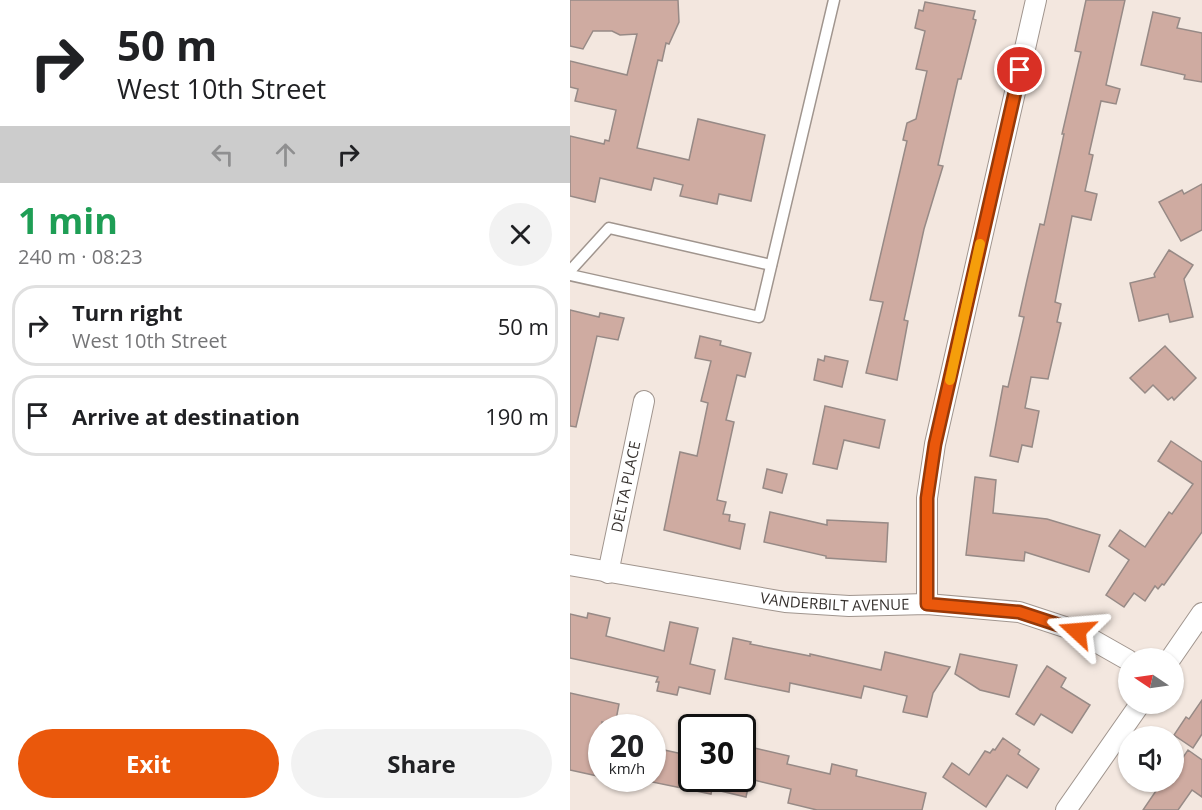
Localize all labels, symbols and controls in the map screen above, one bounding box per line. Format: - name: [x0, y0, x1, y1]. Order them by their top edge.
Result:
- text: 50 m: [117, 16, 217, 73]
- icon: right: [18, 24, 96, 102]
- pin: [994, 44, 1045, 95]
- icon: arrive: [1003, 53, 1036, 86]
- text: West 10th Street: [117, 70, 326, 107]
- icon: left: [206, 138, 239, 171]
- icon: ahead: [269, 138, 302, 171]
- icon: right: [332, 138, 365, 171]
- text: 1 min: [18, 196, 118, 245]
- button: close: [489, 203, 552, 266]
- text: 240 m · 08:23: [18, 243, 143, 270]
- text: Turn right: [72, 297, 183, 327]
- icon: right: [21, 309, 54, 342]
- text: 50 m: [498, 311, 549, 341]
- text: West 10th Street: [72, 327, 227, 354]
- icon: arrive: [21, 399, 54, 432]
- text: Arrive at destination: [72, 401, 300, 431]
- text: 190 m: [485, 401, 549, 431]
- street label: DELTA PLACE: [606, 439, 644, 534]
- street label: VANDERBILT AVENUE: [759, 587, 910, 615]
- position arrow: [1045, 599, 1109, 663]
- north arrow: [1118, 648, 1184, 714]
- map controls: [1118, 648, 1184, 792]
- speed limit sign: 30: [678, 714, 756, 792]
- text: 20: [610, 725, 644, 766]
- button: sound: [1118, 726, 1184, 792]
- button: Exit: [18, 729, 279, 798]
- button: Share: [291, 729, 552, 798]
- text: km/h: [609, 758, 645, 778]

